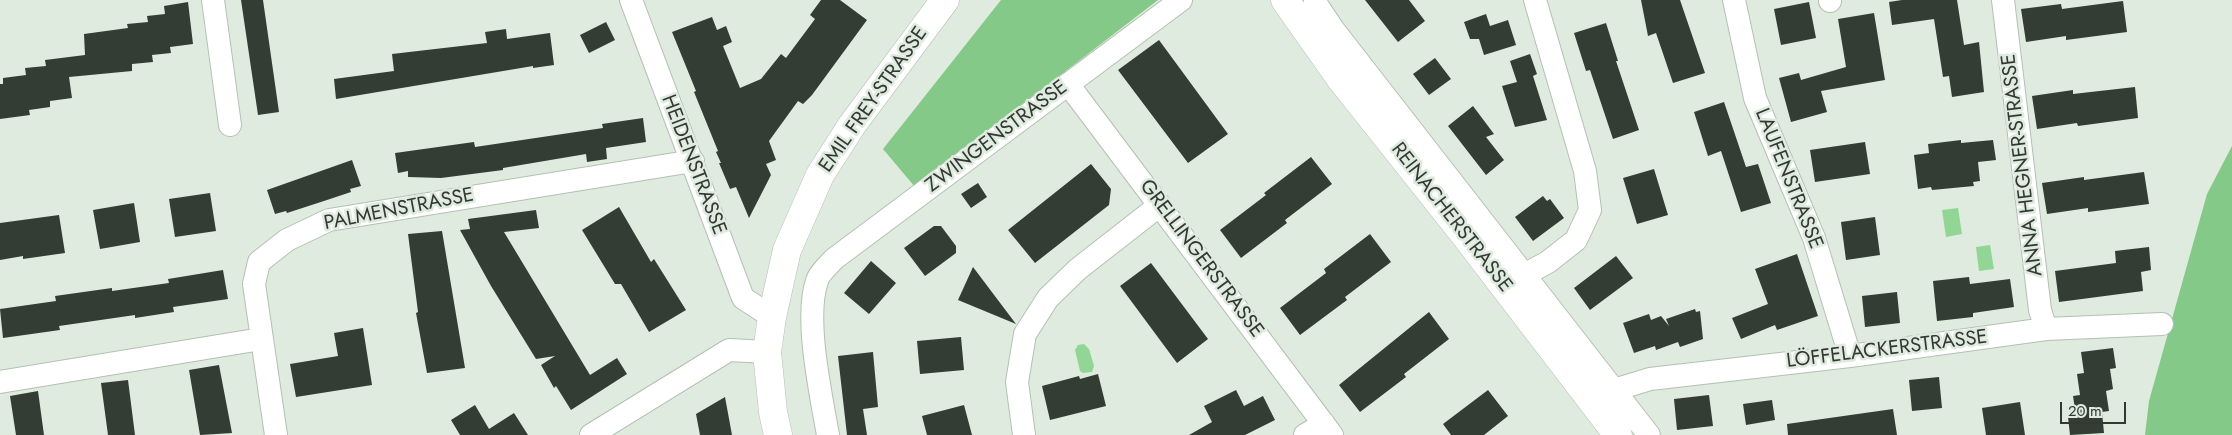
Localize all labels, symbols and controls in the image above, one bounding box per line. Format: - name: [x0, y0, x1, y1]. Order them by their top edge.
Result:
- street label: EMIL FREY-STRASSE: [815, 23, 933, 177]
- street label: ANNA HEGNER-STRASSE: [1997, 53, 2049, 277]
- street label: ZWINGENSTRASSE: [921, 76, 1073, 198]
- street label: HEIDENSTRASSE: [655, 92, 731, 238]
- street label: LAUFENSTRASSE: [1749, 105, 1827, 253]
- street label: REINACHERSTRASSE: [1385, 139, 1517, 297]
- street label: GRELLINGERSTRASSE: [1134, 175, 1268, 343]
- street label: PALMENSTRASSE: [322, 184, 476, 236]
- street label: LÖFFELACKERSTRASSE: [1785, 326, 1989, 374]
- scale bar: [2062, 392, 2128, 424]
- text: 20 m: [2068, 400, 2102, 422]

